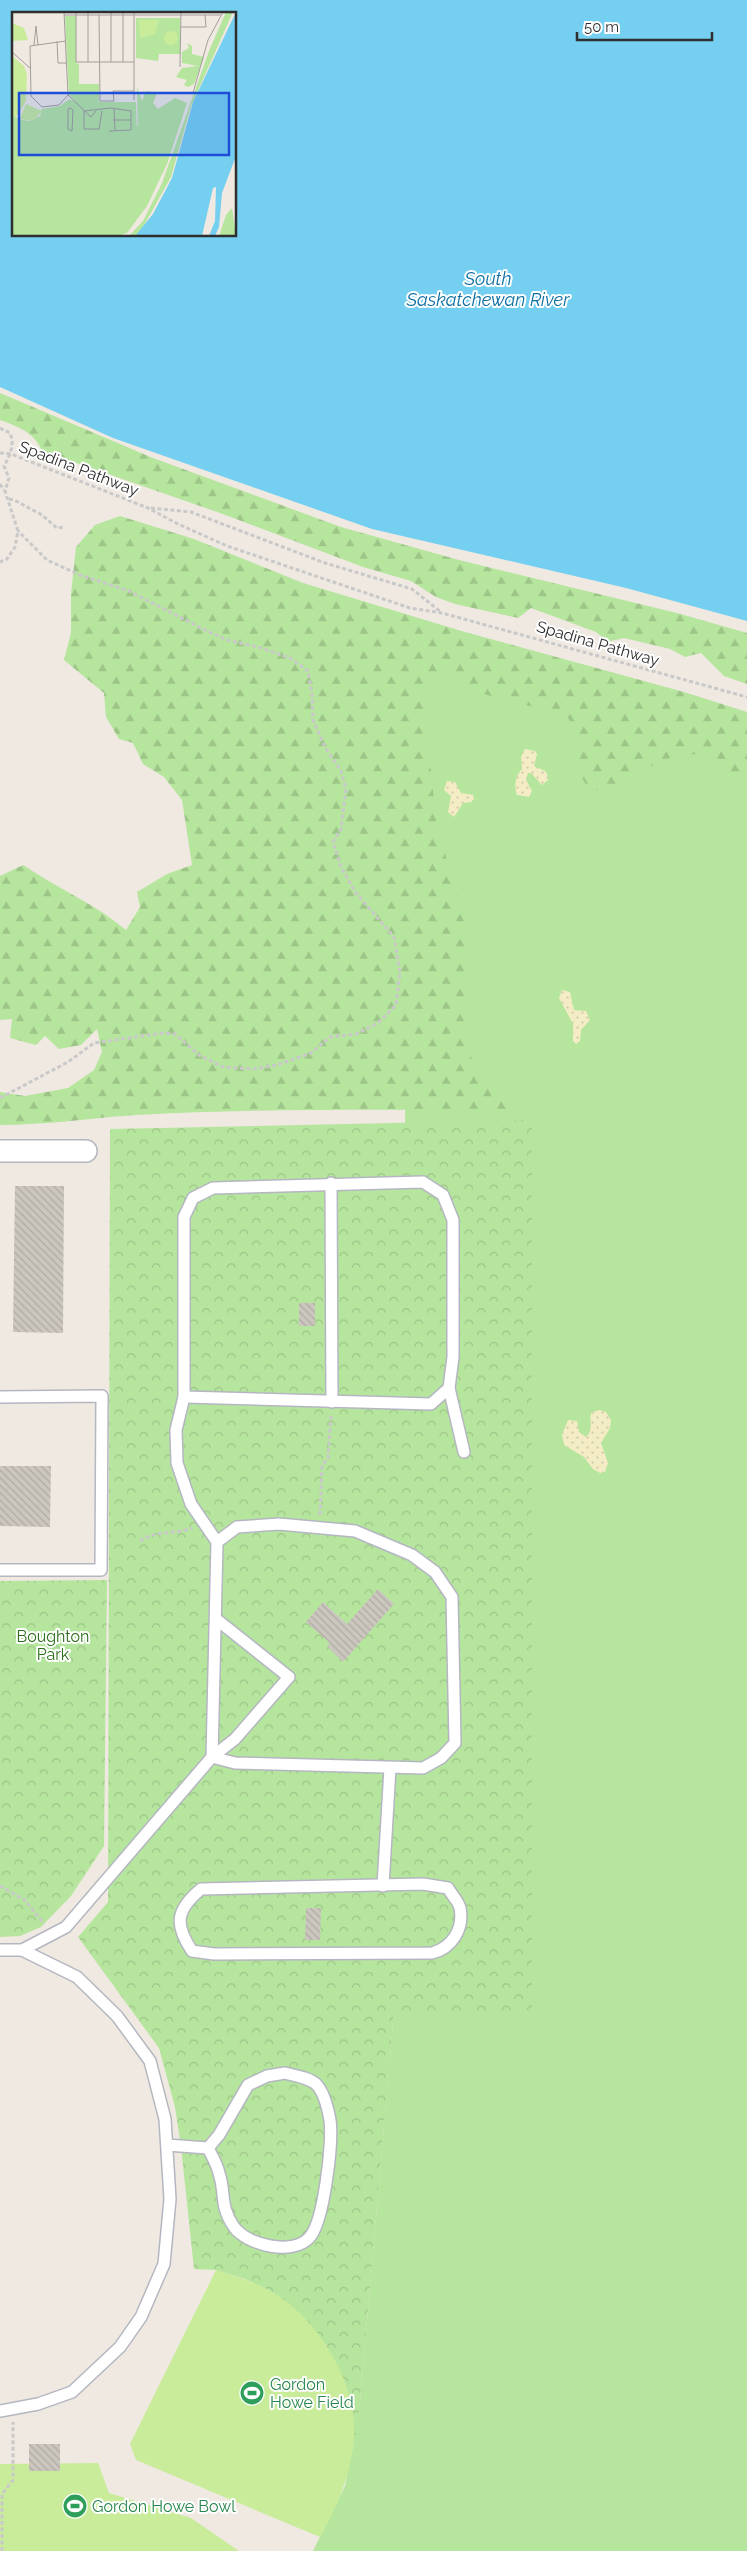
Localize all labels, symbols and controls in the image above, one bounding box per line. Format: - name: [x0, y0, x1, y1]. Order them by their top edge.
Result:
- scale bar: [577, 10, 712, 42]
- inset map: [12, 12, 236, 236]
- text: 50 m: [584, 18, 619, 36]
- water label: South Saskatchewan River: [406, 268, 570, 310]
- street label: Spadina Pathway: [16, 437, 142, 500]
- street label: Spadina Pathway: [534, 617, 662, 670]
- park label: Boughton Park: [17, 1627, 89, 1664]
- place label: Gordon Howe Field: [270, 2375, 354, 2412]
- sports icon: Gordon Howe Field: [239, 2380, 265, 2406]
- sports icon: Gordon Howe Bowl: [62, 2493, 88, 2519]
- place label: Gordon Howe Bowl: [92, 2497, 236, 2516]

